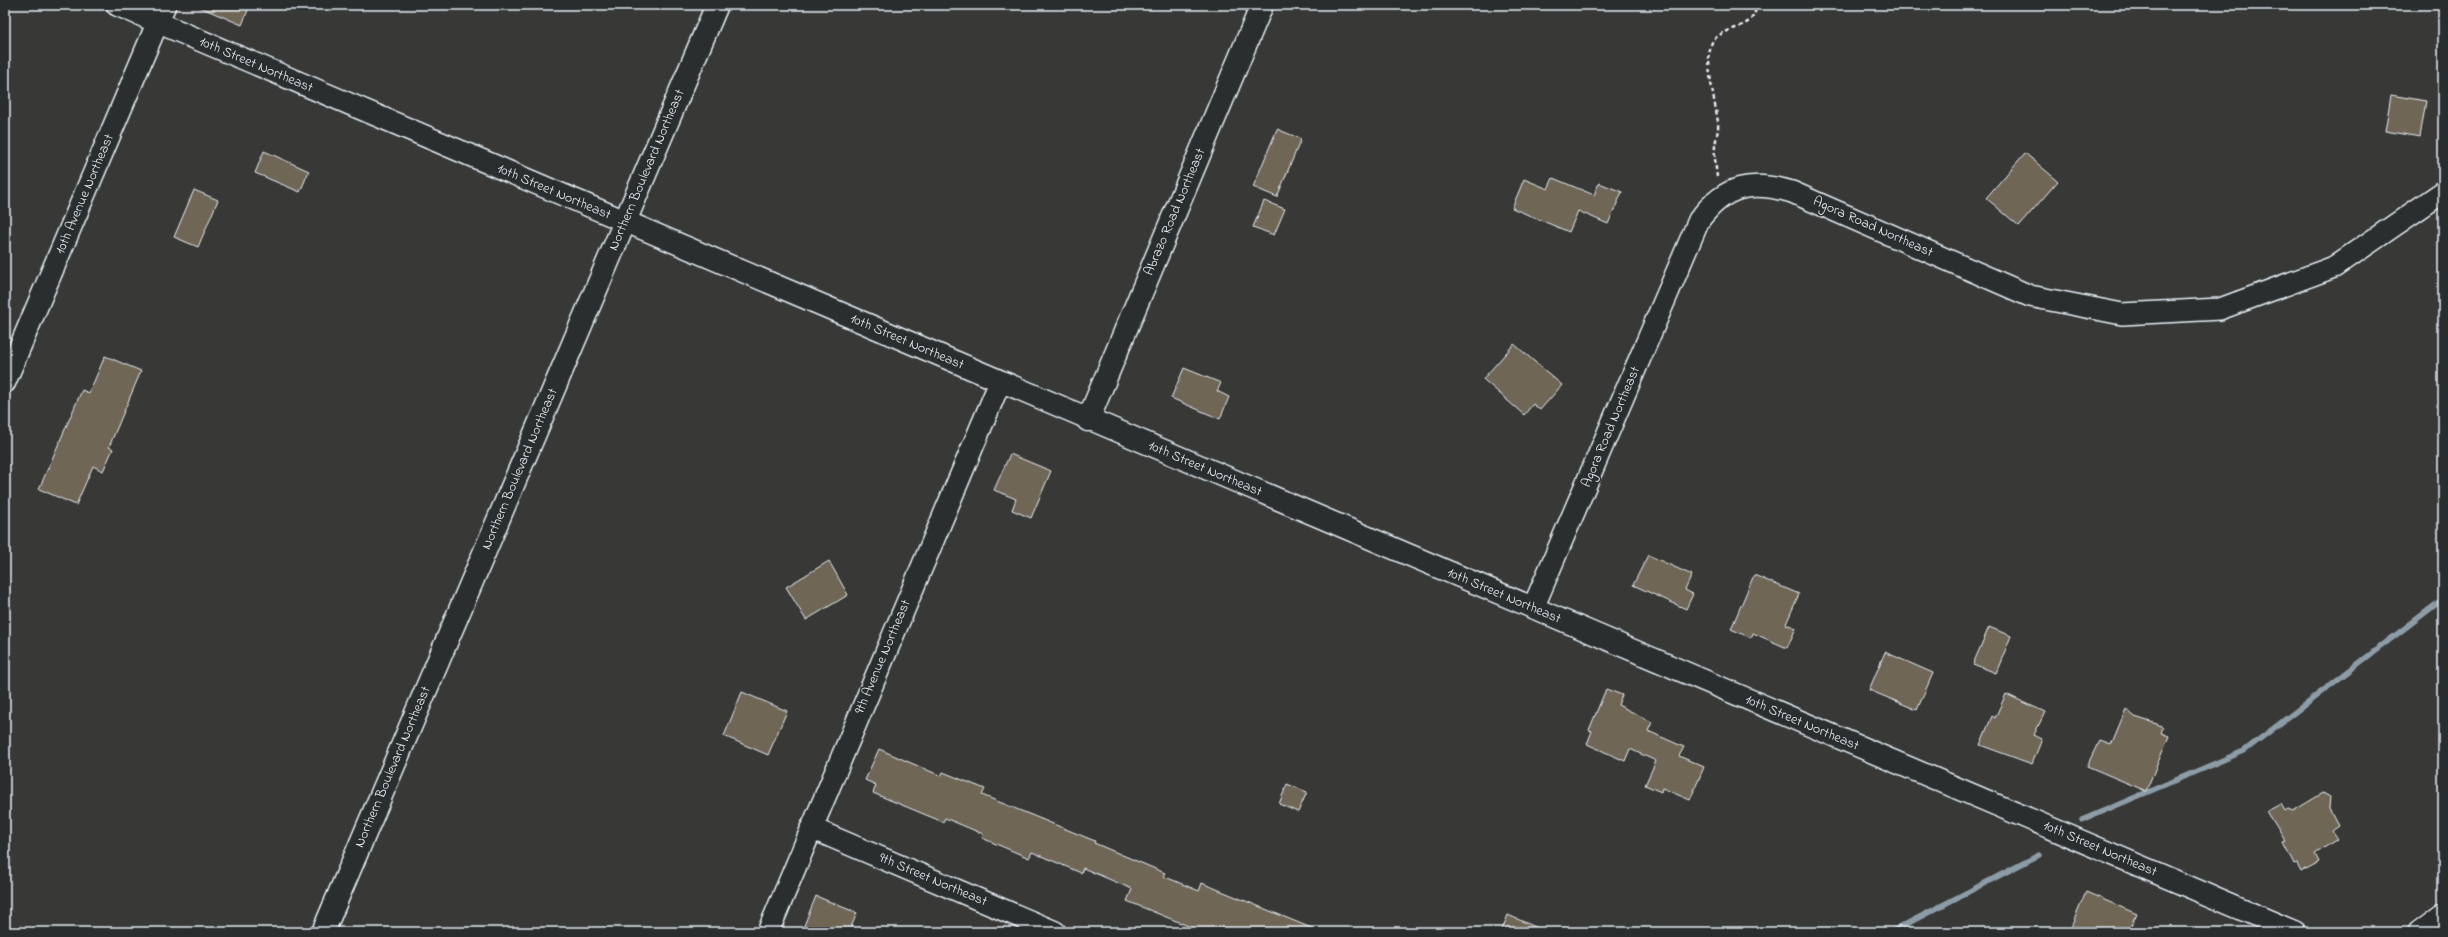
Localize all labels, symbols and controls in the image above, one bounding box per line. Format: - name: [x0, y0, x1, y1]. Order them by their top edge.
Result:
- street label: 10th Street Northeast: [196, 31, 317, 99]
- street label: Northern Boulevard Northeast: [603, 86, 691, 254]
- street label: 10th Avenue Northeast: [50, 130, 120, 257]
- street label: Abrazo Road Northeast: [1139, 145, 1211, 279]
- street label: 10th Street Northeast: [494, 158, 615, 226]
- street label: Agora Road Northeast: [1809, 191, 1937, 264]
- street label: 10th Street Northeast: [847, 308, 968, 376]
- street label: Agora Road Northeast: [1576, 363, 1647, 491]
- street label: Northern Boulevard Northeast: [476, 385, 564, 553]
- street label: 10th Street Northeast: [1145, 435, 1266, 503]
- street label: 10th Street Northeast: [1444, 562, 1565, 630]
- street label: 9th Avenue Northeast: [849, 596, 917, 717]
- street label: Northern Boulevard Northeast: [349, 683, 437, 851]
- street label: 10th Street Northeast: [1742, 689, 1863, 757]
- street label: 10th Street Northeast: [2040, 815, 2161, 883]
- street label: 9th Street Northeast: [876, 848, 991, 912]

